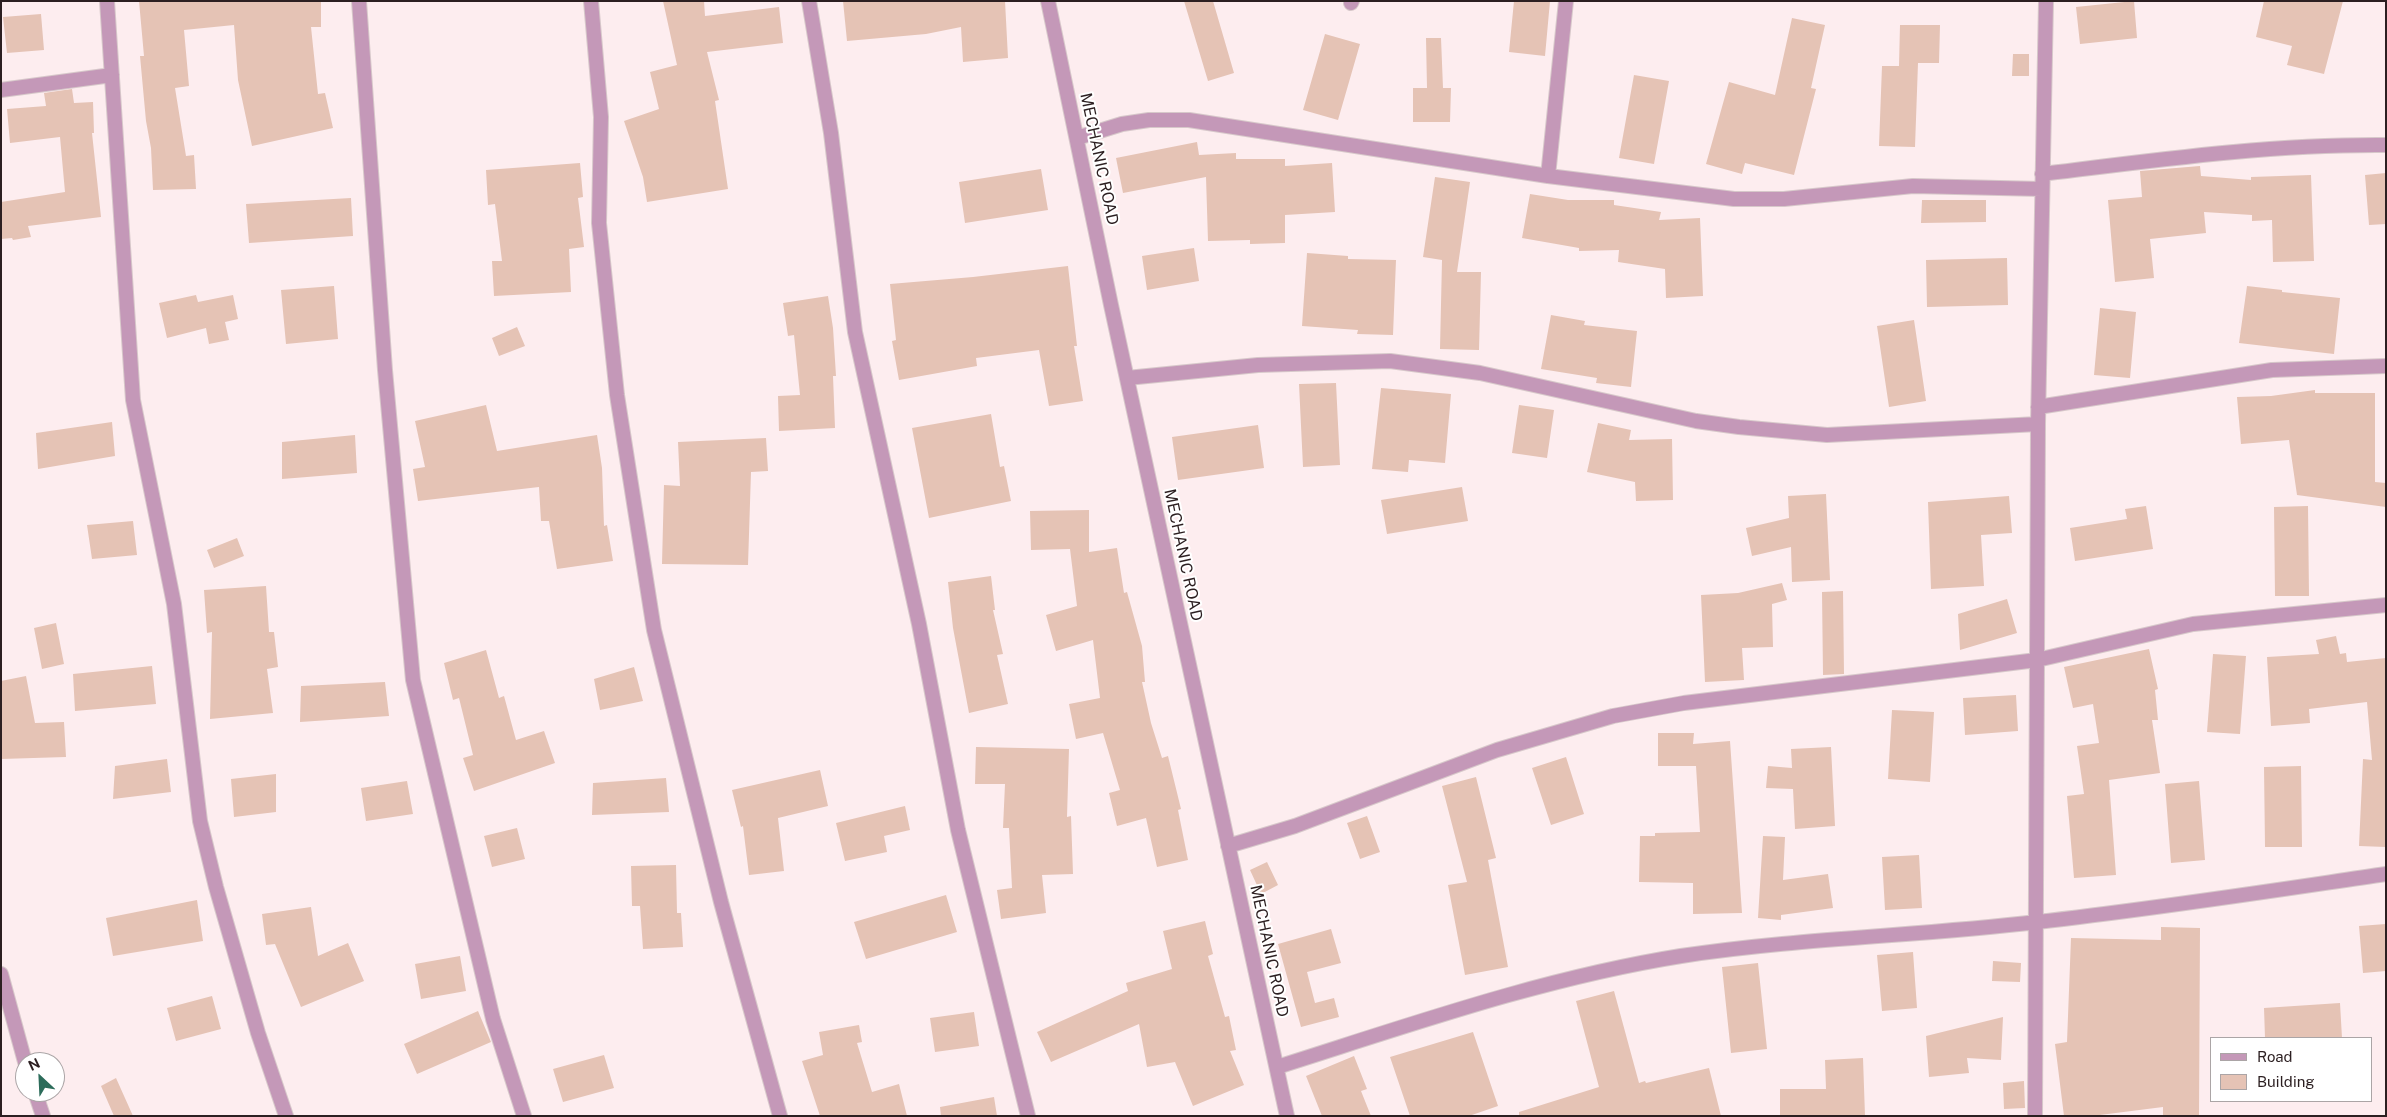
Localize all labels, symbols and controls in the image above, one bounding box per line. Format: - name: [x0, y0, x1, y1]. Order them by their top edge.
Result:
- street label: MECHANIC ROAD: [1076, 91, 1122, 227]
- street label: MECHANIC ROAD: [1160, 487, 1206, 623]
- street label: MECHANIC ROAD: [1246, 883, 1292, 1019]
- legend: [2210, 1037, 2372, 1102]
- text: Road: [2257, 1048, 2293, 1065]
- north arrow: [15, 1052, 65, 1102]
- text: N: [26, 1055, 42, 1074]
- text: Building: [2257, 1073, 2315, 1090]

